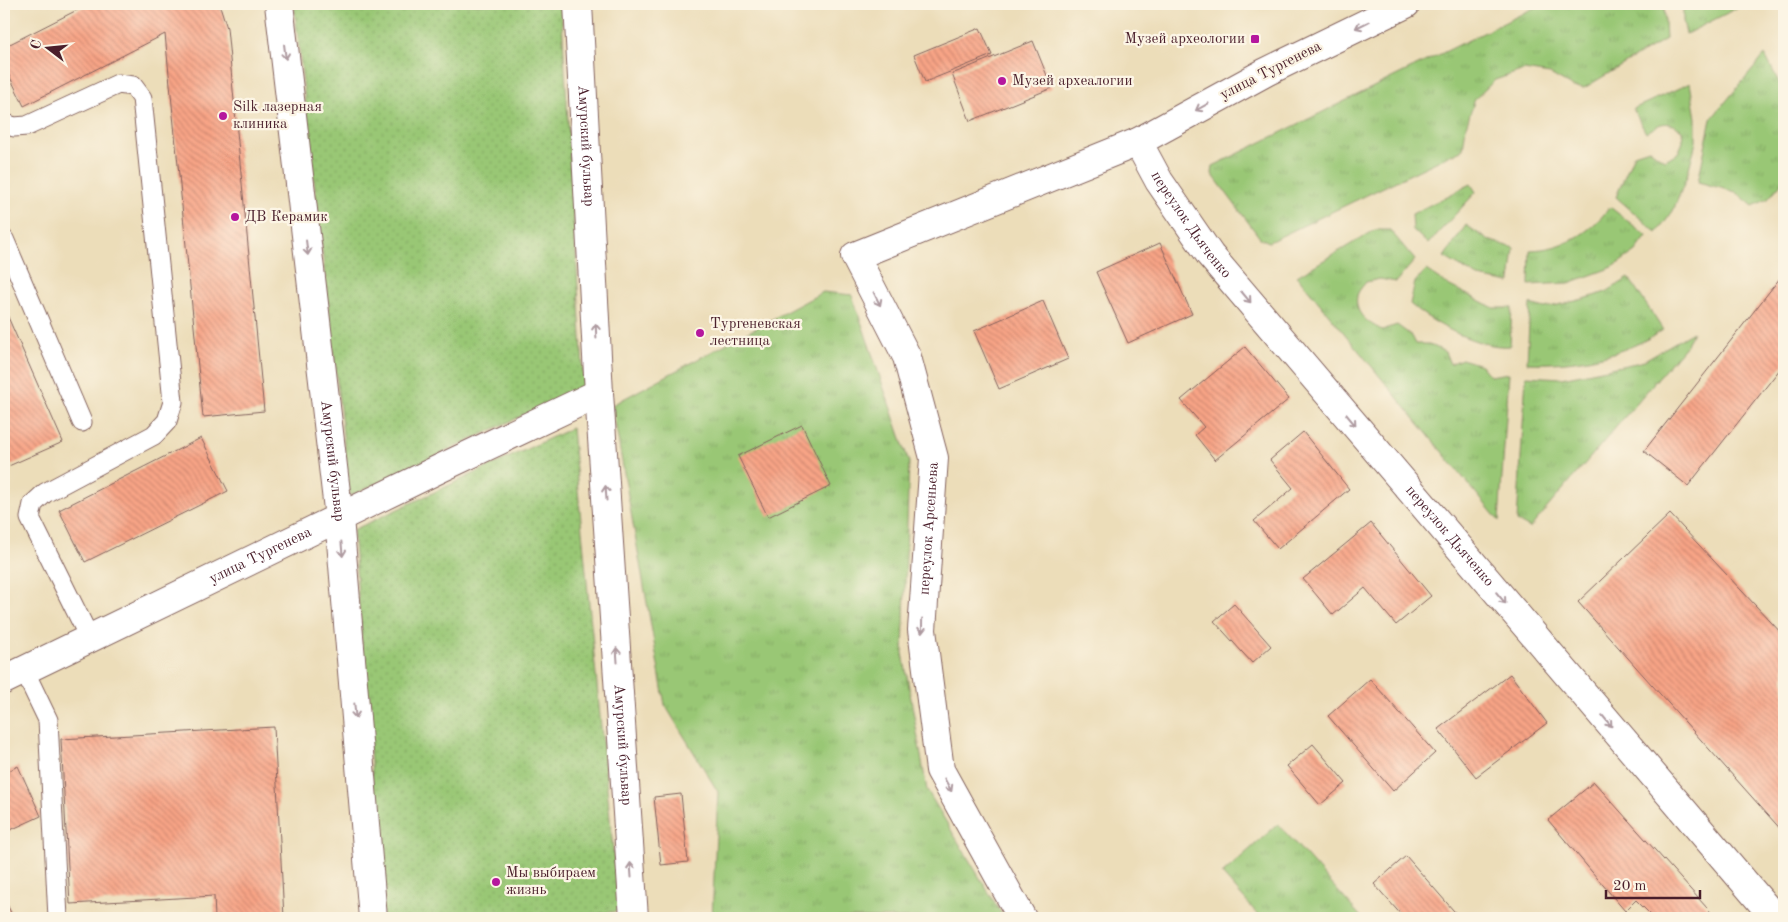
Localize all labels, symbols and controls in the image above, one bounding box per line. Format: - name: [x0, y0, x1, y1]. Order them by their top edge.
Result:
- one-way arrow: [1355, 21, 1370, 30]
- north arrow: [22, 22, 72, 72]
- place label: Музей археологии: [1125, 32, 1245, 47]
- marker: Музей археологии: [1249, 33, 1261, 45]
- text: С: [28, 38, 44, 51]
- street label: улица Тургенева: [1218, 39, 1325, 103]
- one-way arrow: [280, 44, 290, 60]
- place label: Музей археалогии: [1012, 74, 1132, 89]
- marker: Музей археалогии: [996, 75, 1008, 87]
- street label: Амурский бульвар: [575, 85, 596, 207]
- place label: Silk лазерная клиника: [233, 100, 322, 132]
- one-way arrow: [1195, 103, 1210, 112]
- marker: Silk лазерная клиника: [217, 110, 229, 122]
- street label: переулок Дьяченко: [1148, 169, 1234, 281]
- place label: ДВ Керамик: [245, 210, 328, 225]
- marker: ДВ Керамик: [229, 211, 241, 223]
- one-way arrow: [303, 240, 313, 256]
- one-way arrow: [1240, 290, 1251, 303]
- one-way arrow: [873, 291, 882, 306]
- place label: Тургеневская лестница: [710, 317, 801, 349]
- one-way arrow: [591, 323, 600, 339]
- marker: Тургеневская лестница: [694, 327, 706, 339]
- street label: Амурский бульвар: [318, 400, 347, 522]
- one-way arrow: [1345, 414, 1356, 427]
- street label: переулок Арсеньева: [917, 461, 941, 596]
- street label: переулок Дьяченко: [1403, 483, 1497, 589]
- one-way arrow: [601, 485, 610, 501]
- street label: улица Тургенева: [207, 524, 314, 587]
- one-way arrow: [337, 541, 346, 557]
- one-way arrow: [1496, 591, 1507, 604]
- one-way arrow: [918, 617, 927, 633]
- one-way arrow: [612, 647, 621, 663]
- street label: Амурский бульвар: [611, 683, 634, 806]
- one-way arrow: [351, 703, 360, 719]
- one-way arrow: [1601, 715, 1612, 728]
- one-way arrow: [944, 777, 953, 792]
- one-way arrow: [626, 862, 635, 878]
- place label: Мы выбираем жизнь: [506, 866, 596, 898]
- scale bar: [1606, 867, 1699, 899]
- marker: Мы выбираем жизнь: [490, 876, 502, 888]
- text: 20 m: [1613, 879, 1647, 894]

